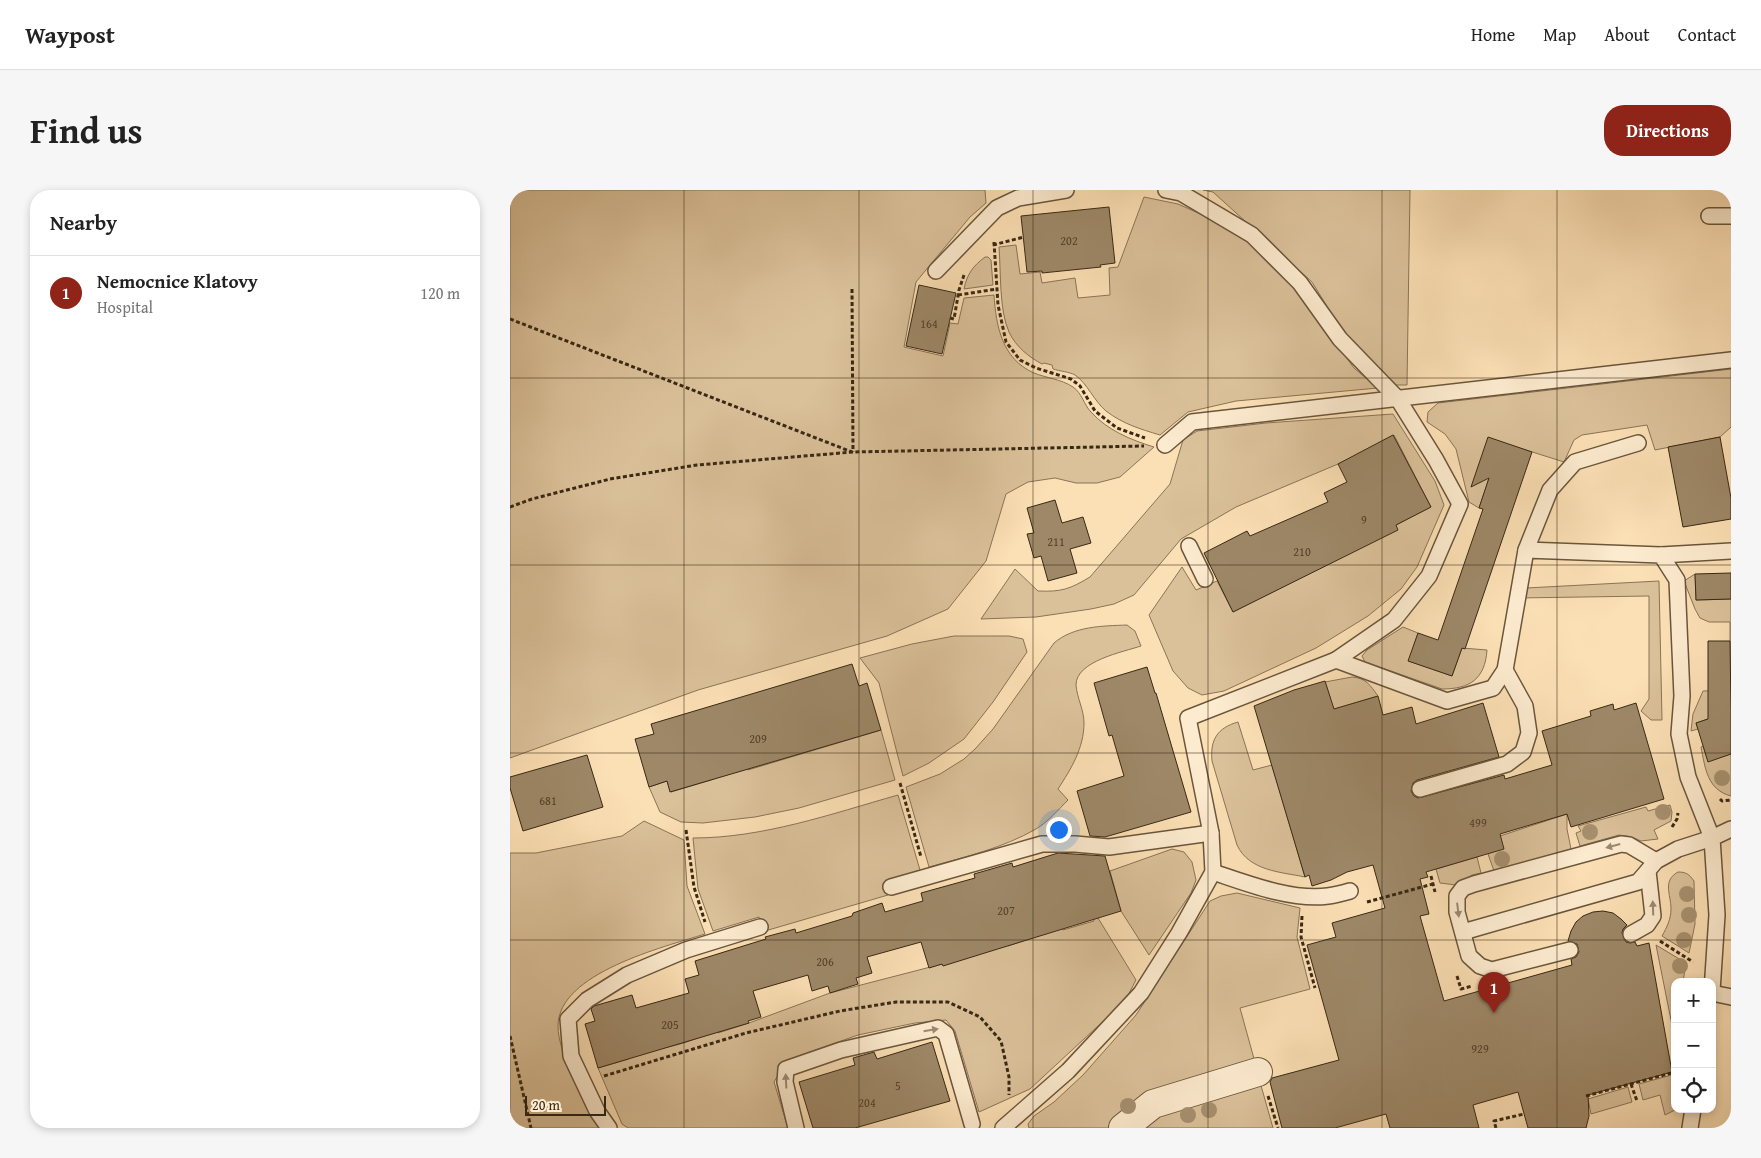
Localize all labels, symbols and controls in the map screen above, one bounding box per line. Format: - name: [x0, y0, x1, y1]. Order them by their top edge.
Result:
- text: Waypost: [25, 17, 115, 52]
- text: Home: [1471, 21, 1515, 48]
- text: Map: [1543, 21, 1576, 48]
- text: About: [1604, 21, 1650, 48]
- text: Contact: [1678, 21, 1736, 48]
- text: Find us: [30, 105, 143, 156]
- button: Directions: [1604, 105, 1731, 156]
- text: Nearby: [50, 207, 117, 238]
- house number: 202: [1060, 232, 1078, 249]
- text: Nemocnice Klatovy: [97, 267, 258, 295]
- text: 1: [62, 281, 70, 305]
- text: 120 m: [420, 281, 460, 305]
- text: Hospital: [97, 295, 153, 319]
- house number: 164: [920, 315, 938, 332]
- house number: 9: [1361, 511, 1367, 528]
- house number: 211: [1047, 533, 1065, 550]
- house number: 210: [1293, 543, 1311, 560]
- house number: 209: [749, 730, 767, 747]
- house number: 681: [539, 792, 557, 809]
- house number: 499: [1469, 814, 1487, 831]
- your location: [1046, 817, 1072, 843]
- one-way arrow: [1605, 842, 1620, 850]
- one-way arrow: [1648, 899, 1656, 915]
- house number: 207: [997, 902, 1015, 919]
- one-way arrow: [1454, 903, 1462, 919]
- house number: 206: [816, 953, 834, 970]
- pin: 1: [1478, 972, 1510, 1013]
- map controls: [1671, 978, 1716, 1113]
- button: +: [1671, 978, 1716, 1023]
- house number: 205: [661, 1016, 679, 1033]
- button: −: [1671, 1023, 1716, 1068]
- one-way arrow: [923, 1026, 939, 1034]
- house number: 929: [1471, 1040, 1489, 1057]
- button: locate: [1671, 1068, 1716, 1113]
- one-way arrow: [781, 1072, 789, 1088]
- house number: 5: [895, 1077, 901, 1094]
- scale bar: [525, 1093, 606, 1116]
- house number: 204: [858, 1094, 876, 1111]
- text: 20 m: [532, 1095, 560, 1115]

